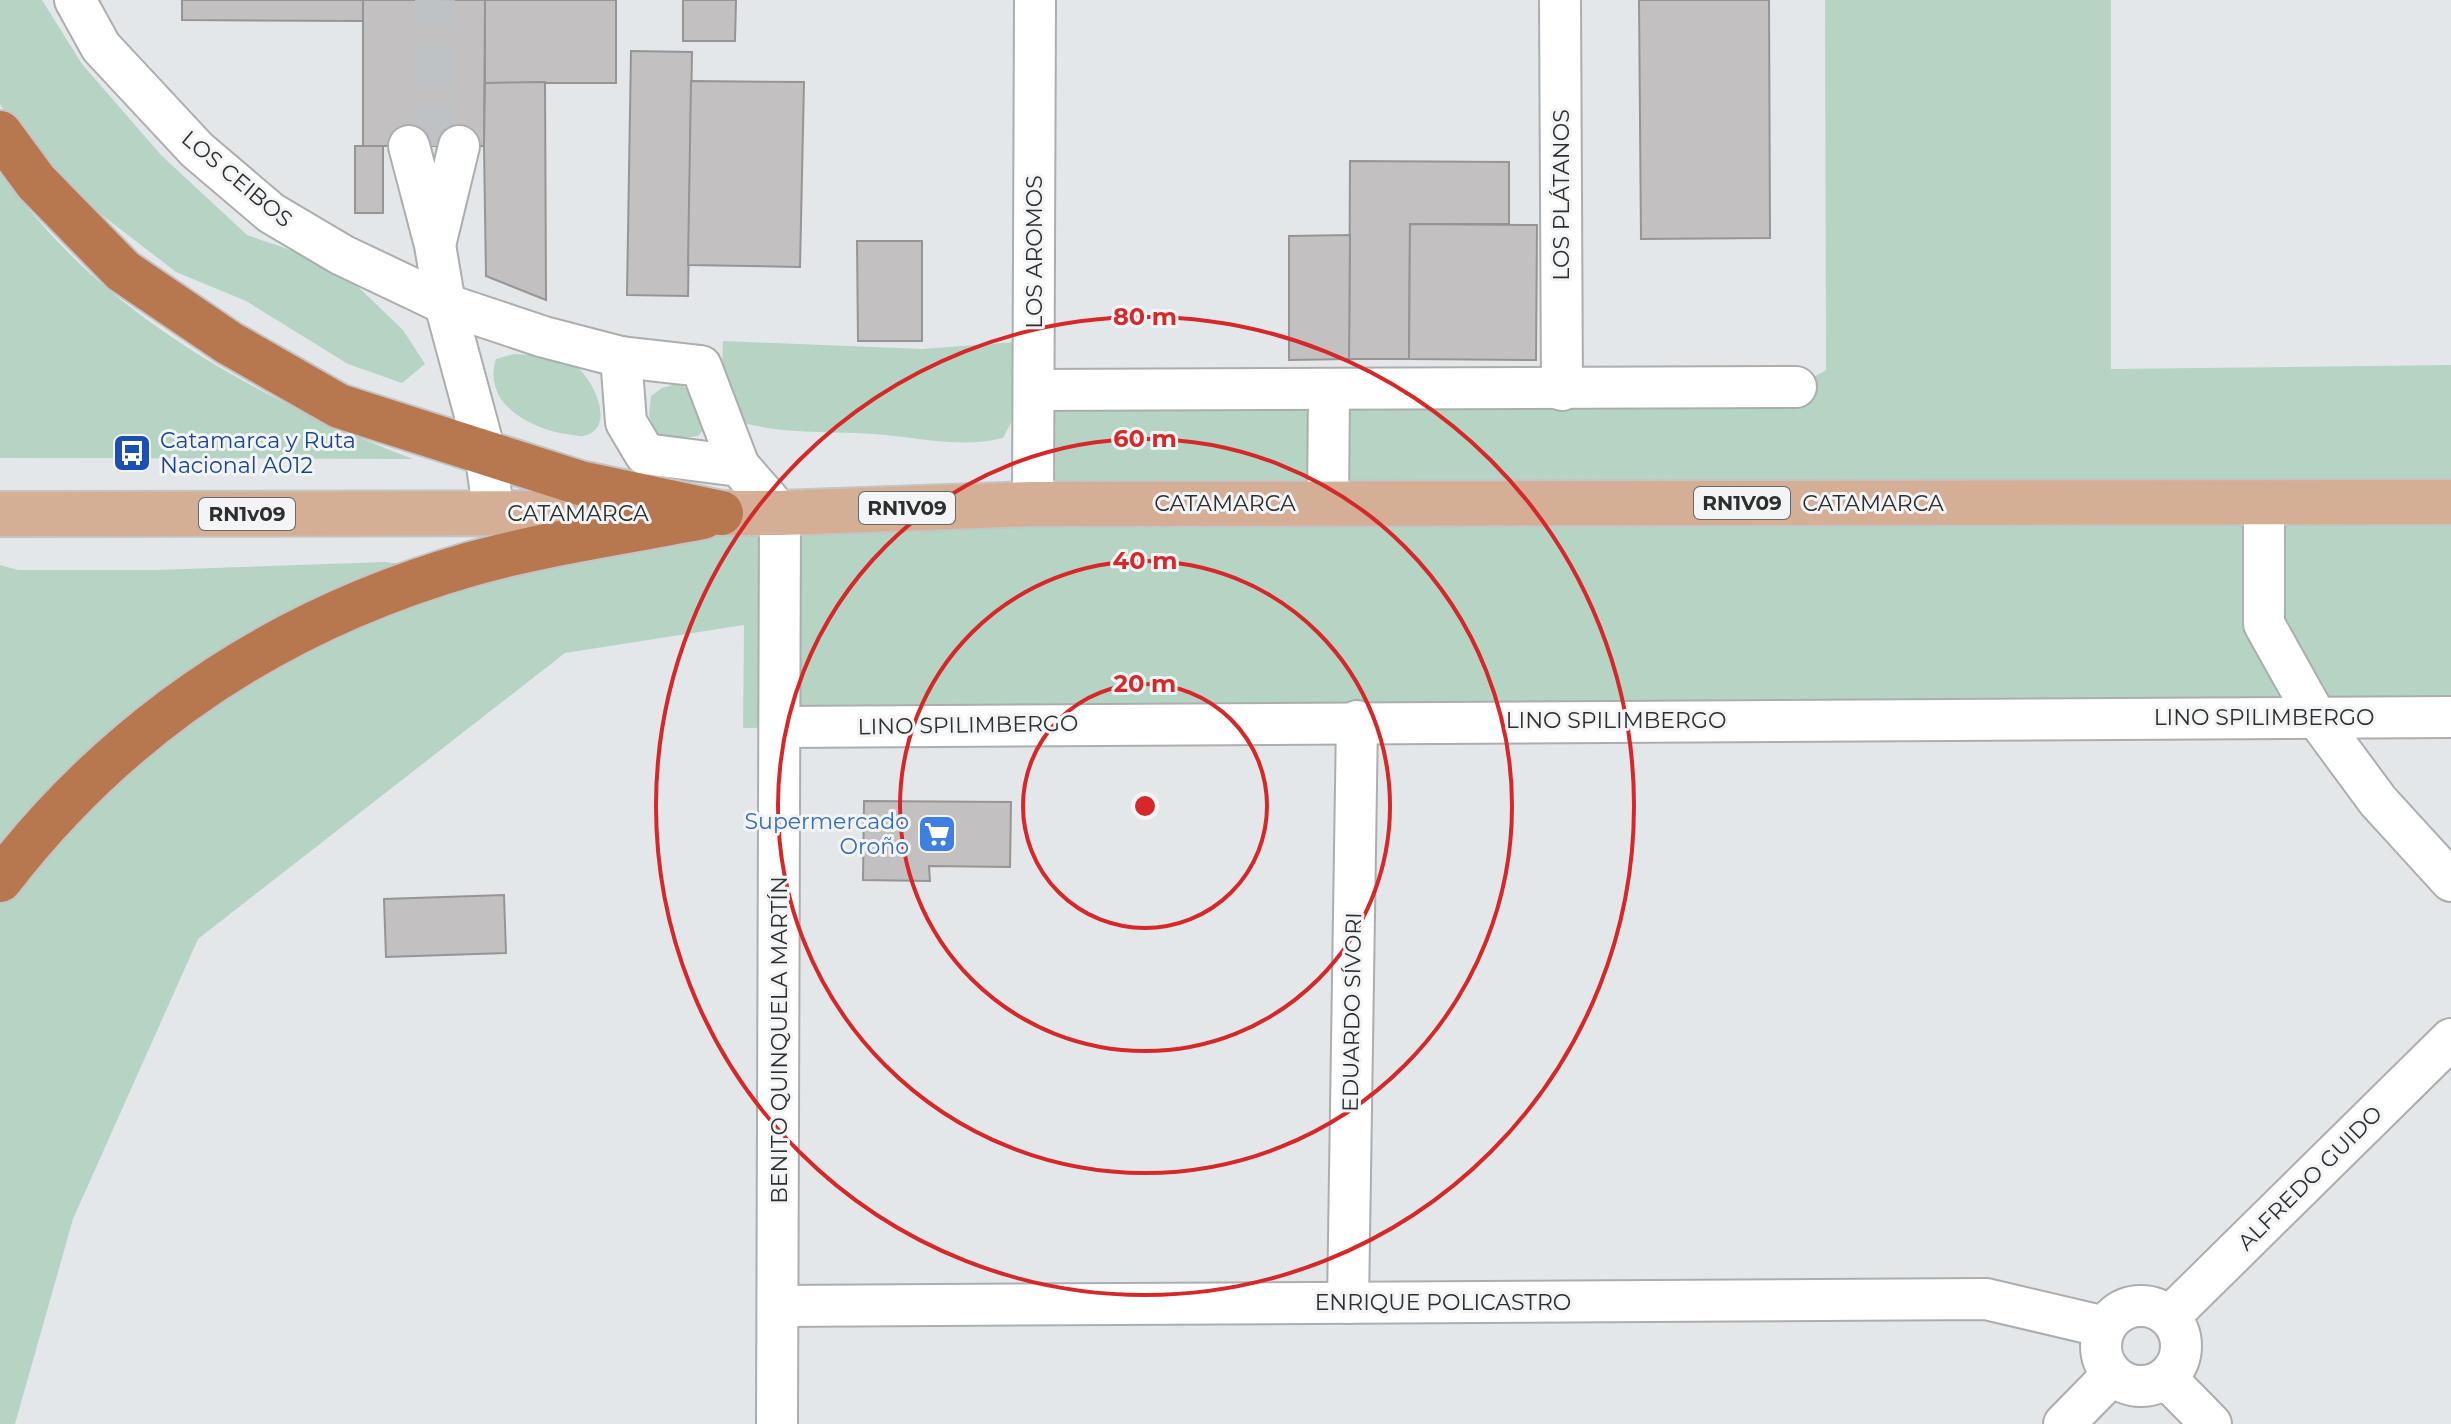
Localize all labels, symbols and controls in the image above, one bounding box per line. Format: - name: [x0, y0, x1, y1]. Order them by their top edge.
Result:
- street label: LOS PLÁTANOS: [1548, 109, 1575, 281]
- street label: LOS CEIBOS: [176, 125, 298, 233]
- street label: LOS AROMOS: [1021, 175, 1048, 329]
- text: 80 m: [1113, 302, 1177, 331]
- text: 60 m: [1113, 424, 1177, 453]
- place label: Catamarca y Ruta Nacional A012: [160, 427, 356, 479]
- bus stop icon: Catamarca y Ruta Nacional A012: [111, 432, 153, 474]
- road number: RN1V09: [1694, 487, 1790, 519]
- street label: CATAMARCA: [1154, 490, 1296, 517]
- street label: CATAMARCA: [1802, 490, 1944, 517]
- road number: RN1V09: [859, 492, 955, 524]
- road number: RN1v09: [199, 498, 295, 530]
- street label: CATAMARCA: [507, 500, 649, 527]
- text: 40 m: [1113, 546, 1177, 575]
- text: 20 m: [1114, 669, 1176, 698]
- street label: LINO SPILIMBERGO: [2154, 704, 2374, 731]
- street label: LINO SPILIMBERGO: [1506, 707, 1726, 734]
- street label: LINO SPILIMBERGO: [857, 710, 1079, 740]
- centre of rings: [1131, 792, 1159, 820]
- place label: Supermercado Oroño: [745, 808, 909, 860]
- supermarket icon: Supermercado Oroño: [916, 813, 958, 855]
- street label: BENITO QUINQUELA MARTÍN: [766, 876, 793, 1204]
- street label: EDUARDO SÍVORI: [1337, 912, 1367, 1112]
- street label: ALFREDO GUIDO: [2232, 1100, 2388, 1256]
- street label: ENRIQUE POLICASTRO: [1315, 1289, 1571, 1316]

